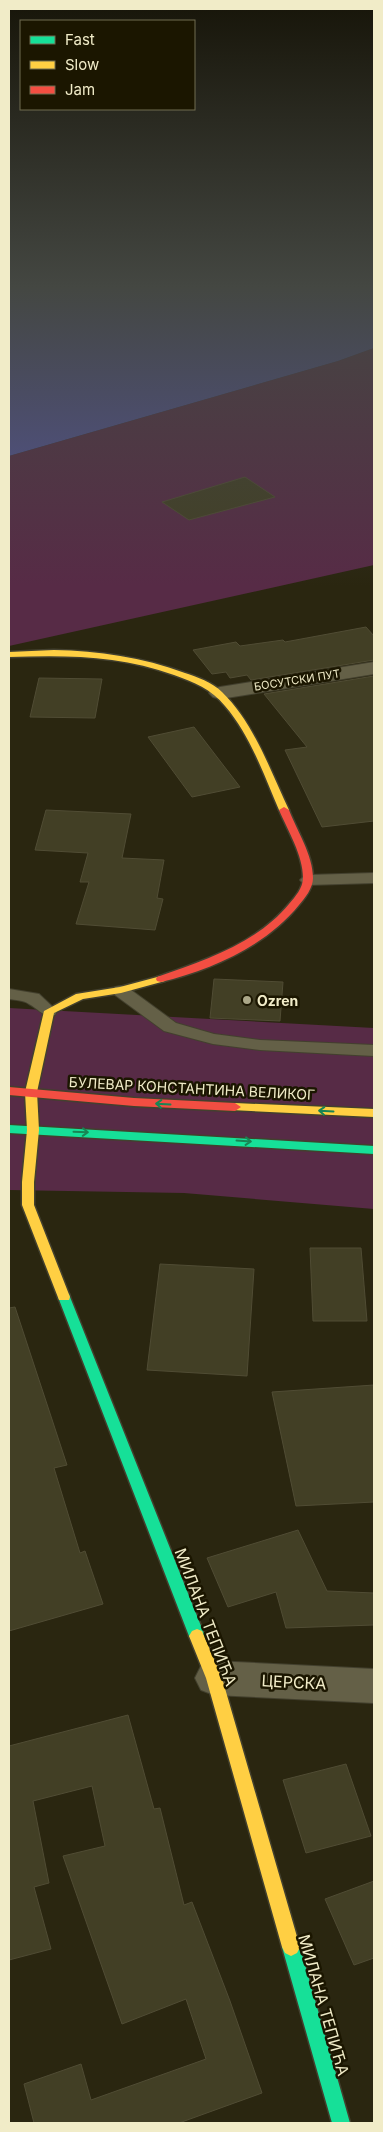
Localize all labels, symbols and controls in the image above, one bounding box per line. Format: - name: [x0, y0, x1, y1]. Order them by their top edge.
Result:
- legend: [20, 20, 195, 110]
- text: Fast: [65, 30, 95, 49]
- text: Slow: [65, 55, 99, 74]
- text: Jam: [65, 80, 95, 99]
- street label: БОСУТСКИ ПУТ: [253, 666, 341, 694]
- place label: Ozren: [257, 992, 298, 1009]
- marker: Ozren: [241, 994, 253, 1006]
- street label: БУЛЕВАР КОНСТАНТИНА ВЕЛИКОГ: [68, 1073, 316, 1103]
- one-way arrow: [155, 1099, 171, 1108]
- one-way arrow: [318, 1106, 334, 1116]
- one-way arrow: [73, 1128, 89, 1137]
- one-way arrow: [235, 1136, 251, 1145]
- street label: МИЛАНА ТЕПИЋА: [170, 1545, 242, 1689]
- street label: ЦЕРСКА: [261, 1670, 327, 1694]
- street label: МИЛАНА ТЕПИЋА: [294, 1932, 354, 2078]

